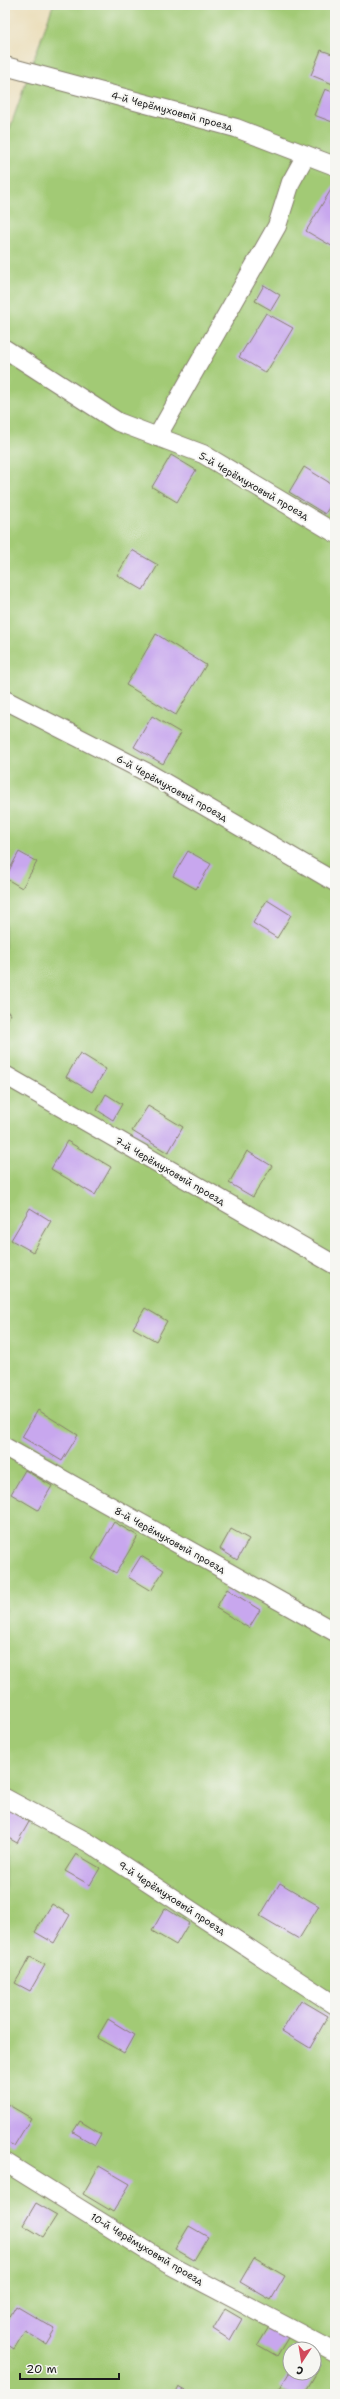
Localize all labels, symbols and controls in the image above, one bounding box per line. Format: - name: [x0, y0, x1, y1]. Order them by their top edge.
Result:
- street label: 4-й Черёмуховый проезд: [110, 88, 235, 134]
- street label: 5-й Черёмуховый проезд: [197, 449, 312, 523]
- street label: 6-й Черёмуховый проезд: [114, 752, 231, 824]
- street label: 7-й Черёмуховый проезд: [113, 1134, 228, 1208]
- street label: 8-й Черёмуховый проезд: [112, 1504, 229, 1576]
- street label: 9-й Черёмуховый проезд: [116, 1858, 229, 1938]
- street label: 10-й Черёмуховый проезд: [88, 2210, 206, 2288]
- north arrow: [282, 2341, 322, 2381]
- scale bar: [20, 2355, 119, 2381]
- text: 20 m: [26, 2361, 57, 2377]
- text: С: [295, 2362, 305, 2378]

